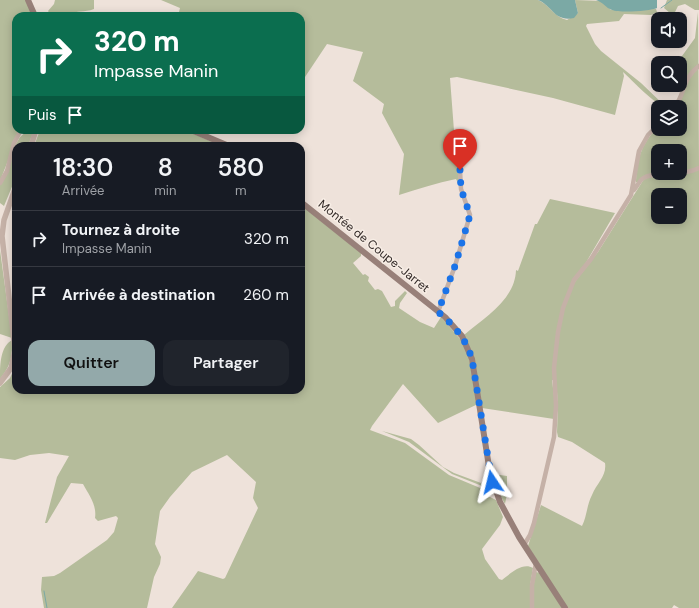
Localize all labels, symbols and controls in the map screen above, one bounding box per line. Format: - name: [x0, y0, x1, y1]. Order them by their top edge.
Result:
- map controls: [651, 12, 687, 224]
- button: sound: [651, 12, 687, 48]
- text: 320 m: [94, 23, 180, 60]
- icon: right: [28, 28, 80, 80]
- button: search: [651, 56, 687, 92]
- text: Impasse Manin: [94, 59, 218, 83]
- button: layers: [651, 100, 687, 136]
- icon: arrive: [64, 104, 86, 126]
- text: Puis: [28, 105, 56, 125]
- pin: [443, 129, 477, 170]
- icon: arrive: [449, 135, 471, 157]
- button: +: [651, 144, 687, 180]
- text: 18:30: [53, 152, 113, 183]
- text: 8: [158, 152, 173, 183]
- text: 580: [217, 152, 264, 183]
- text: Arrivée: [62, 182, 104, 199]
- text: min: [154, 182, 176, 199]
- text: m: [235, 182, 246, 199]
- button: −: [651, 188, 687, 224]
- street label: Montée de Coupe-Jarret: [315, 196, 433, 296]
- text: Tournez à droite: [62, 220, 180, 240]
- icon: right: [28, 228, 50, 250]
- text: 320 m: [244, 229, 289, 249]
- text: Impasse Manin: [62, 240, 152, 257]
- icon: arrive: [28, 284, 50, 306]
- text: Arrivée à destination: [62, 285, 215, 305]
- text: 260 m: [243, 285, 289, 305]
- button: Quitter: [28, 340, 155, 386]
- button: Partager: [163, 340, 289, 386]
- position arrow: [471, 461, 513, 503]

